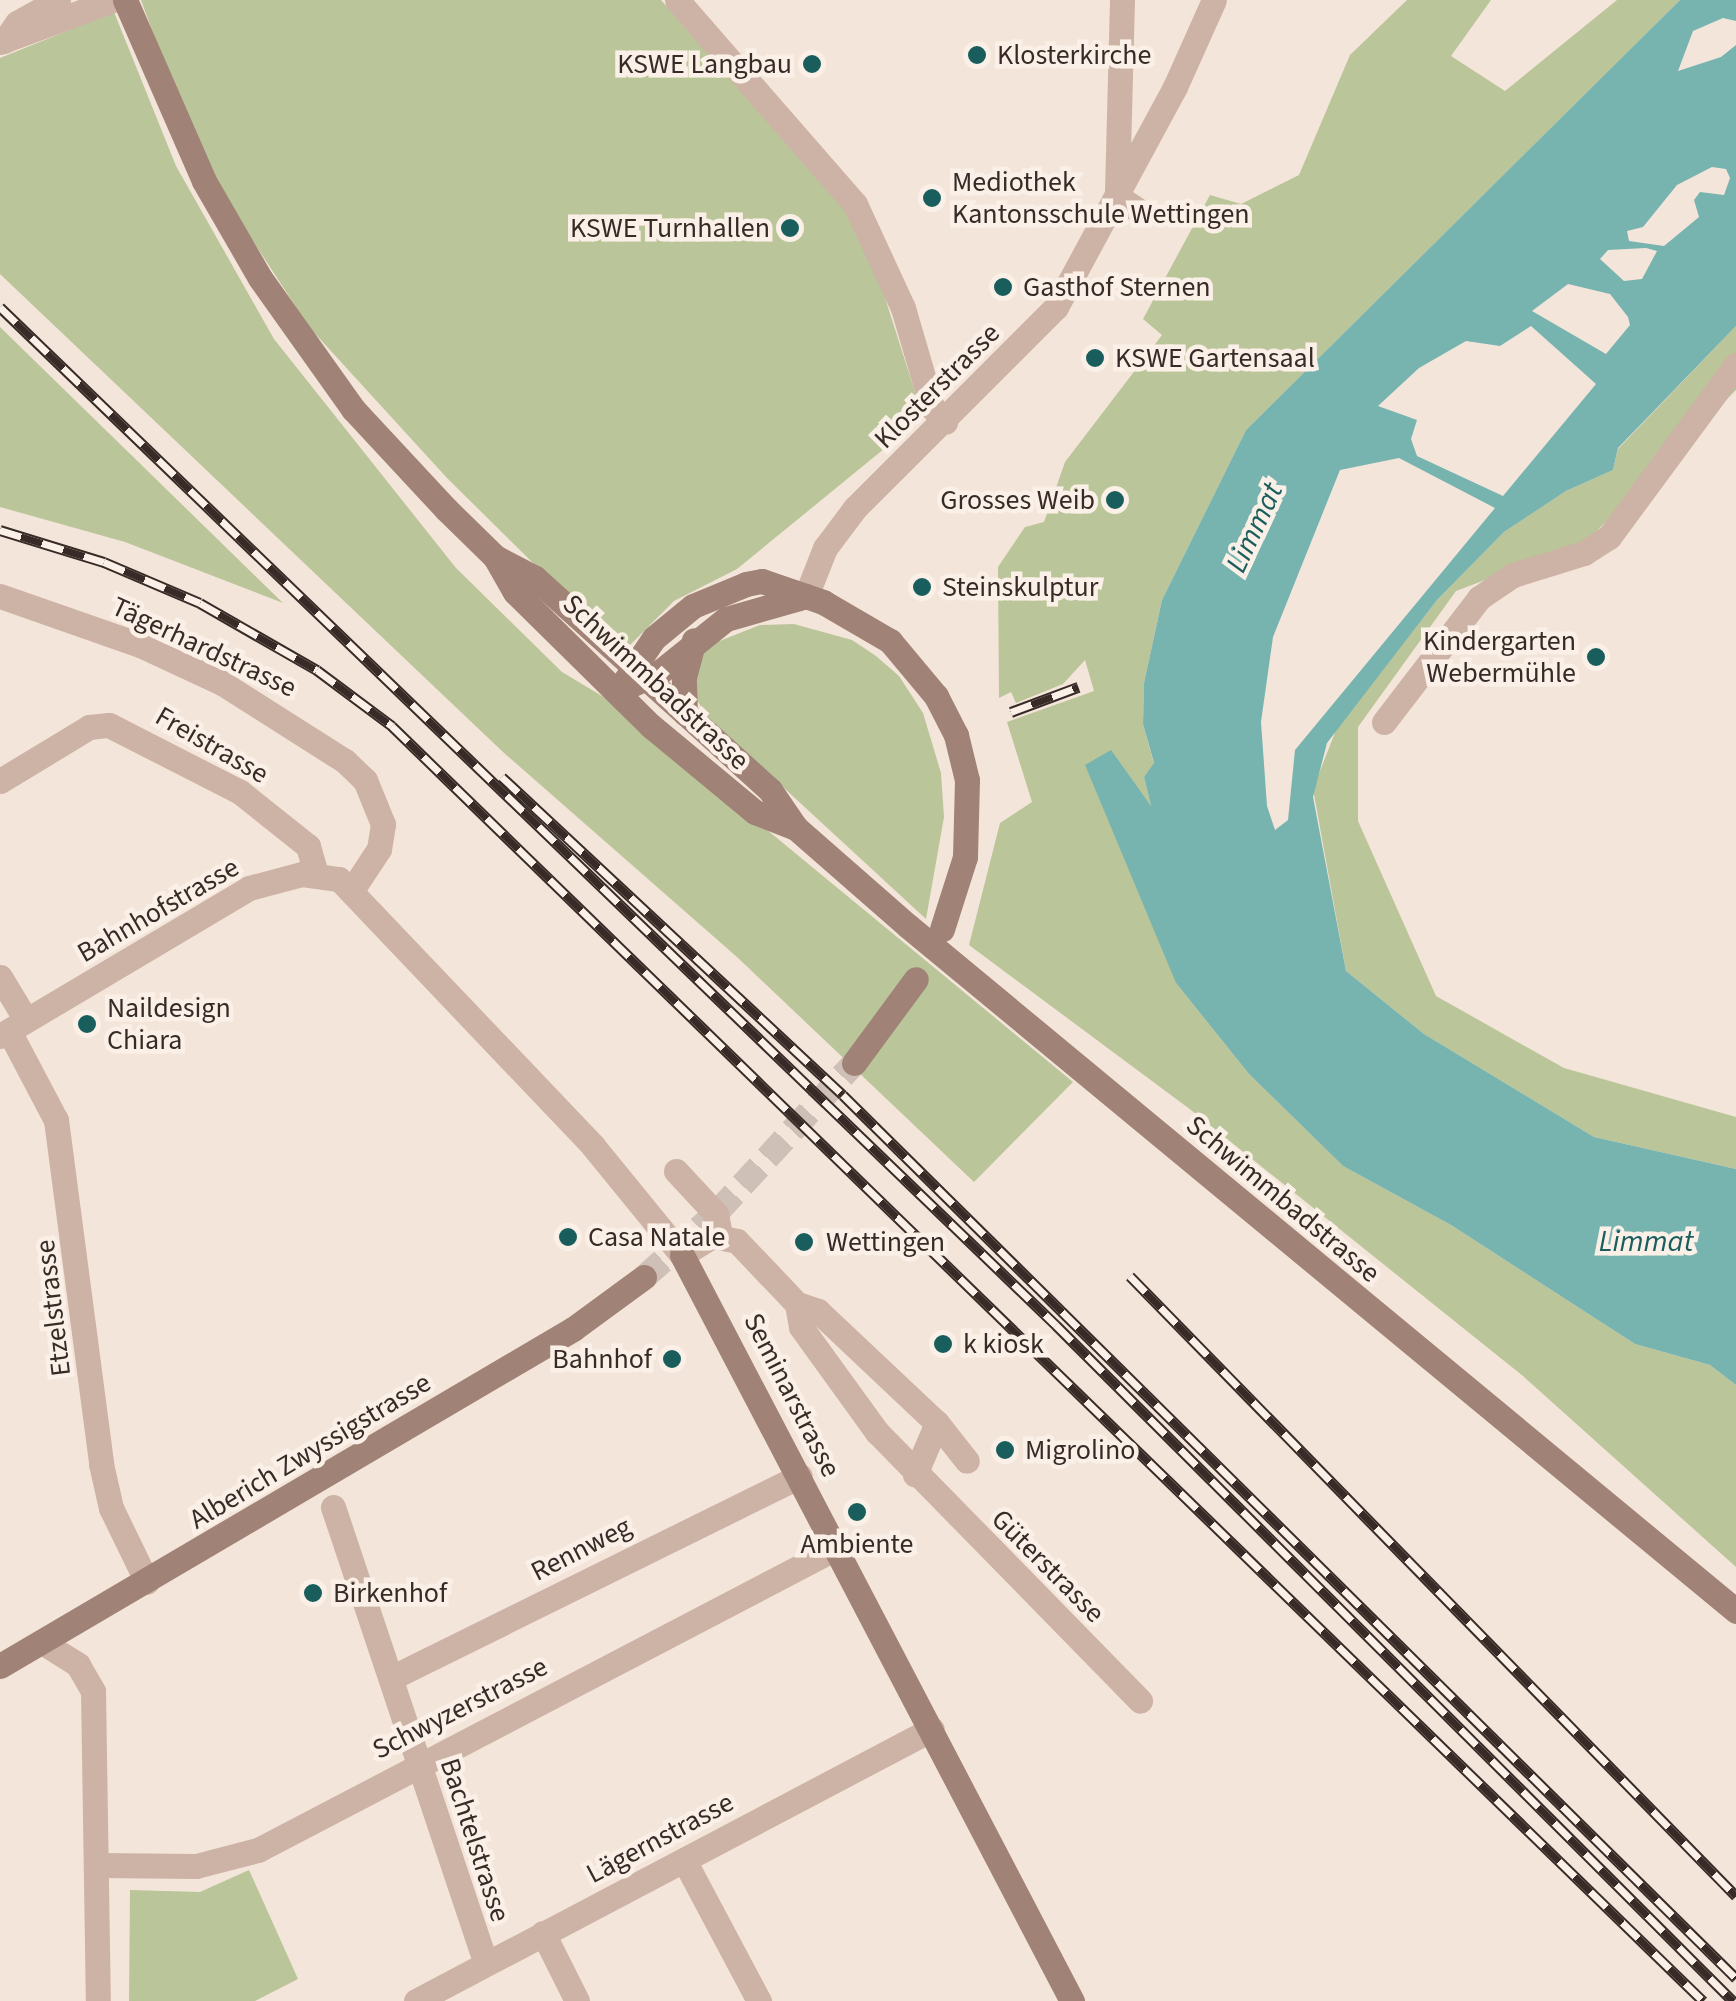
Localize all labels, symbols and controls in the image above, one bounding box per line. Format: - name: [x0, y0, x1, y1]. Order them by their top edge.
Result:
- place label: Klosterkirche: [997, 38, 1151, 72]
- marker: Klosterkirche: [966, 44, 988, 66]
- place label: KSWE Langbau: [617, 47, 792, 81]
- marker: KSWE Langbau: [801, 53, 823, 75]
- place label: Mediothek Kantonsschule Wettingen: [952, 165, 1250, 231]
- marker: Mediothek Kantonsschule Wettingen: [921, 187, 943, 209]
- place label: KSWE Turnhallen: [570, 211, 770, 245]
- marker: KSWE Turnhallen: [779, 217, 801, 239]
- place label: Gasthof Sternen: [1023, 270, 1211, 304]
- marker: Gasthof Sternen: [992, 276, 1014, 298]
- street label: Klosterstrasse: [867, 316, 1007, 456]
- place label: KSWE Gartensaal: [1115, 341, 1315, 375]
- marker: KSWE Gartensaal: [1084, 347, 1106, 369]
- water label: Limmat: [1219, 477, 1291, 579]
- place label: Grosses Weib: [940, 483, 1095, 517]
- marker: Grosses Weib: [1104, 489, 1126, 511]
- place label: Steinskulptur: [942, 570, 1099, 604]
- marker: Steinskulptur: [911, 576, 933, 598]
- street label: Schwimmbadstrasse: [556, 587, 756, 777]
- street label: Tägerhardstrasse: [106, 590, 302, 704]
- place label: Kindergarten Webermühle: [1423, 624, 1576, 690]
- marker: Kindergarten Webermühle: [1585, 646, 1607, 668]
- street label: Freistrasse: [150, 699, 274, 791]
- street label: Bahnhofstrasse: [71, 850, 245, 970]
- place label: Naildesign Chiara: [107, 991, 231, 1057]
- marker: Naildesign Chiara: [76, 1013, 98, 1035]
- street label: Schwimmbadstrasse: [1179, 1108, 1387, 1290]
- place label: Casa Natale: [588, 1220, 725, 1254]
- water label: Limmat: [1599, 1224, 1693, 1260]
- place label: Wettingen: [826, 1225, 945, 1259]
- marker: Casa Natale: [557, 1226, 579, 1248]
- marker: Wettingen: [791, 1229, 817, 1255]
- street label: Etzelstrasse: [28, 1238, 78, 1378]
- street label: Seminarstrasse: [736, 1308, 848, 1482]
- place label: k kiosk: [963, 1327, 1044, 1361]
- marker: k kiosk: [932, 1333, 954, 1355]
- place label: Bahnhof: [552, 1342, 652, 1376]
- marker: Bahnhof: [661, 1348, 683, 1370]
- street label: Alberich Zwyssigstrasse: [183, 1366, 437, 1536]
- place label: Migrolino: [1025, 1433, 1135, 1467]
- marker: Migrolino: [994, 1439, 1016, 1461]
- marker: Ambiente: [846, 1501, 868, 1523]
- street label: Güterstrasse: [984, 1502, 1112, 1630]
- street label: Rennweg: [525, 1510, 637, 1588]
- place label: Ambiente: [801, 1527, 913, 1561]
- place label: Birkenhof: [333, 1576, 447, 1610]
- marker: Birkenhof: [302, 1582, 324, 1604]
- street label: Schwyzerstrasse: [367, 1650, 553, 1766]
- street label: Bachtelstrasse: [433, 1754, 517, 1926]
- street label: Lägernstrasse: [581, 1785, 739, 1891]

